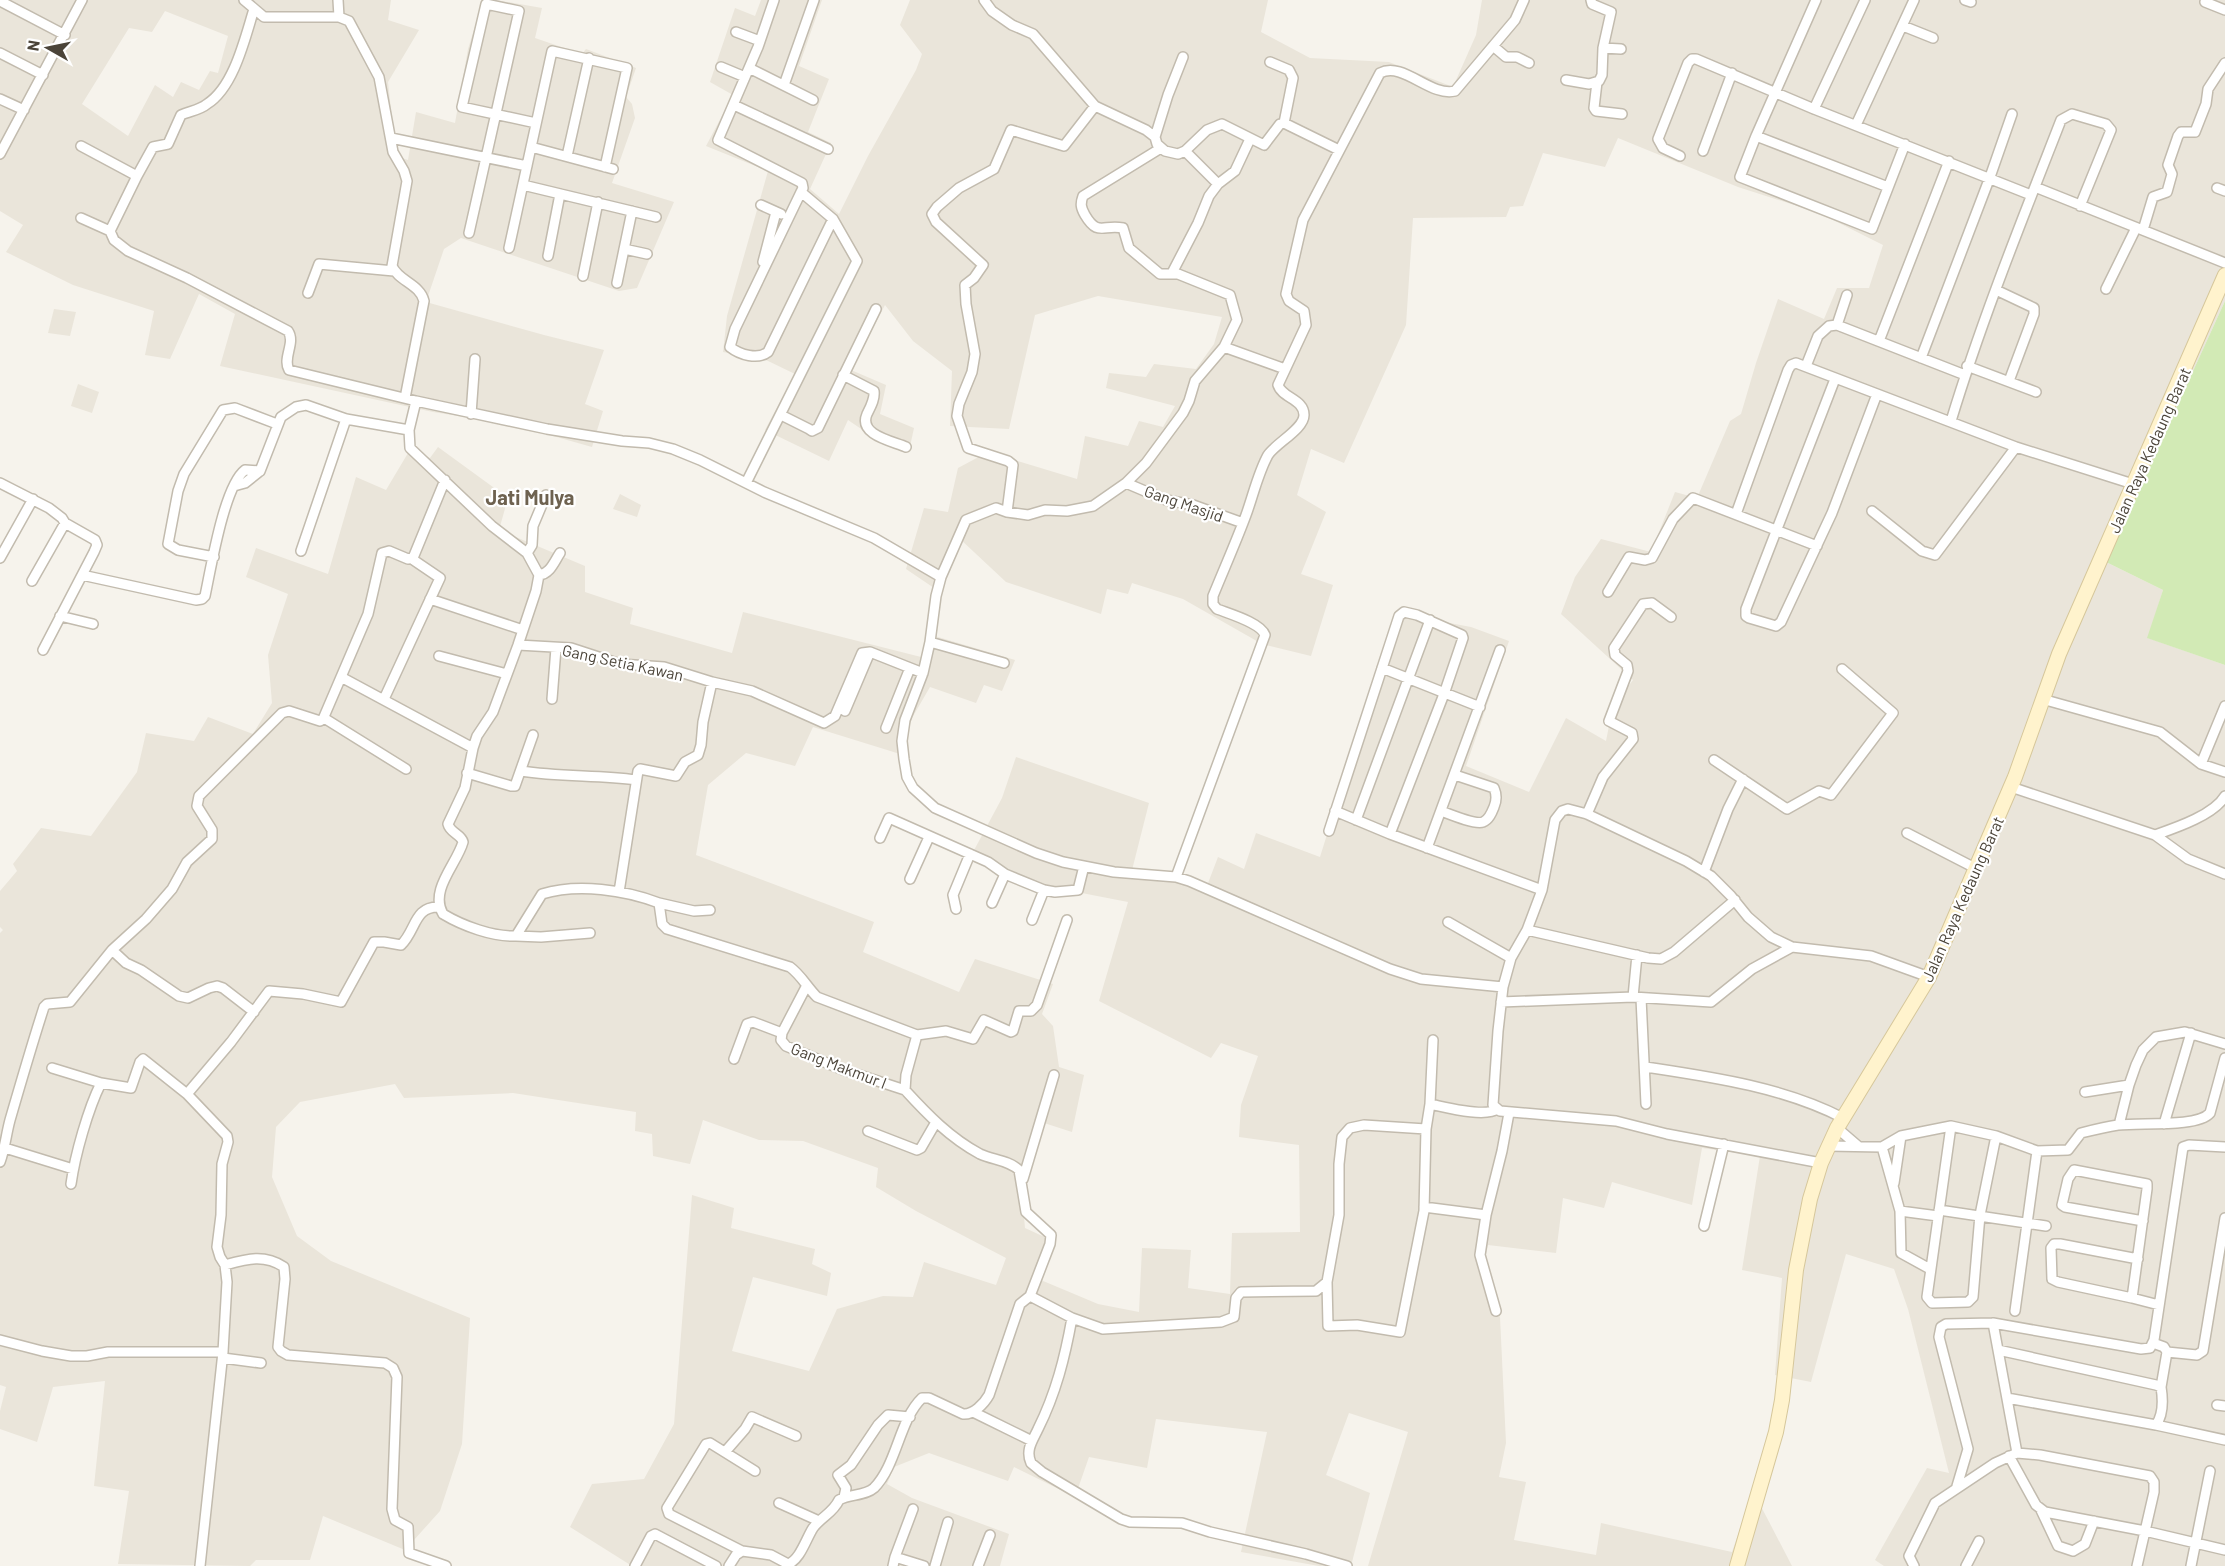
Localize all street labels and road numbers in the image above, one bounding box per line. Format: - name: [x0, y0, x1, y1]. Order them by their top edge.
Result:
- street label: Jalan Raya Kedaung Barat: [2104, 364, 2194, 536]
- street label: Gang Masjid: [1142, 481, 1226, 525]
- street label: Gang Setia Kawan: [561, 640, 685, 684]
- street label: Jalan Raya Kedaung Barat: [1917, 813, 2007, 985]
- street label: Gang Makmur I: [789, 1038, 889, 1092]

